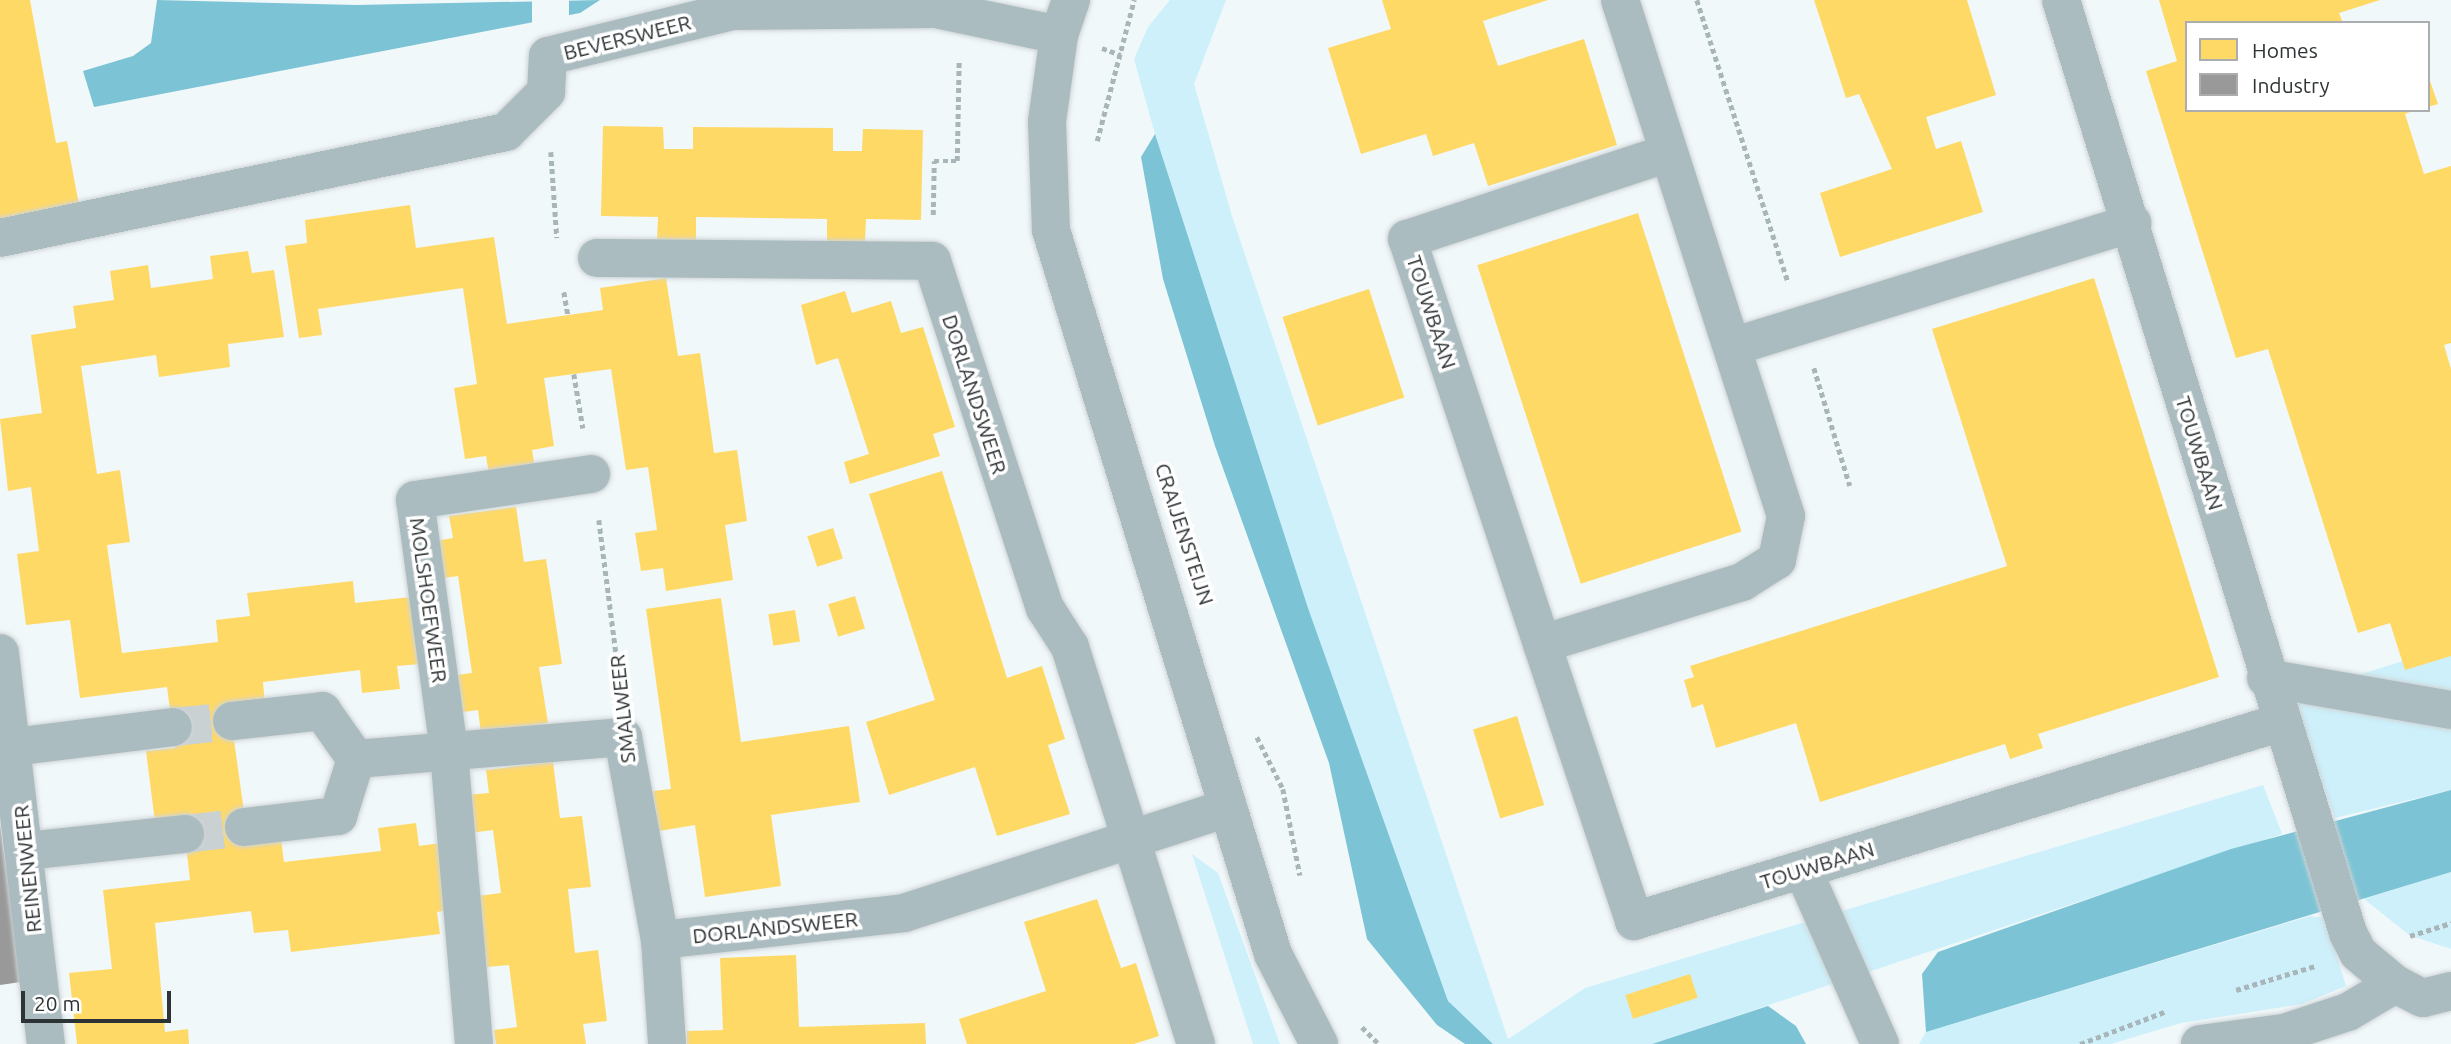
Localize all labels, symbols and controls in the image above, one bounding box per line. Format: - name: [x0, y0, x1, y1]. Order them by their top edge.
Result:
- street label: BEVERSWEER: [561, 9, 693, 65]
- legend: [2185, 21, 2430, 112]
- text: Homes: [2252, 38, 2318, 62]
- text: Industry: [2252, 73, 2330, 97]
- street label: TOUWBAAN: [1402, 252, 1462, 372]
- street label: DORLANDSWEER: [937, 311, 1013, 477]
- street label: TOUWBAAN: [2171, 393, 2229, 513]
- street label: CRAIJENSTEIJN: [1150, 460, 1220, 608]
- street label: MOLSHOEFWEER: [405, 516, 453, 684]
- street label: SMALWEER: [604, 654, 640, 764]
- street label: REINENWEER: [8, 804, 46, 934]
- street label: TOUWBAAN: [1757, 836, 1877, 894]
- street label: DORLANDSWEER: [691, 906, 859, 948]
- scale bar: [24, 978, 175, 1022]
- text: 20 m: [34, 991, 81, 1015]

